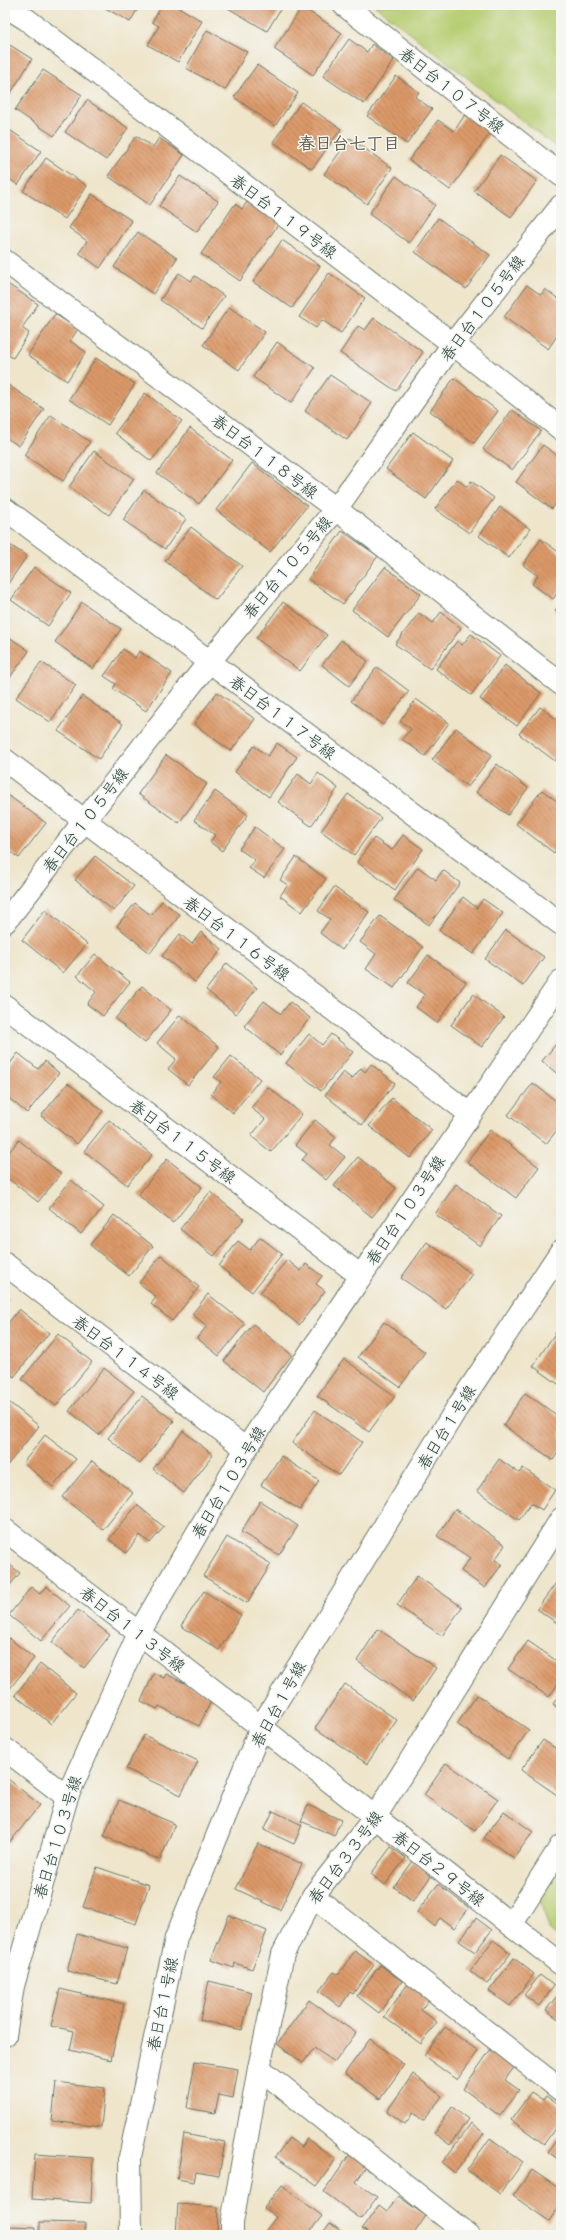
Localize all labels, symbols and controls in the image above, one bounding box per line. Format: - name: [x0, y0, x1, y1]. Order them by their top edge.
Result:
- street label: 春日台１０７号線: [395, 44, 508, 138]
- district label: 春日台七丁目: [298, 133, 400, 154]
- street label: 春日台１１９号線: [226, 170, 341, 263]
- street label: 春日台１０５号線: [436, 251, 529, 366]
- street label: 春日台１１８号線: [207, 410, 322, 503]
- street label: 春日台１０５号線: [239, 512, 337, 623]
- street label: 春日台１１７号線: [225, 671, 340, 764]
- street label: 春日台１０５号線: [39, 764, 133, 877]
- street label: 春日台１１６号線: [179, 892, 294, 985]
- street label: 春日台１１５号線: [125, 1095, 240, 1188]
- street label: 春日台１０３号線: [362, 1152, 450, 1269]
- street label: 春日台１１４号線: [68, 1311, 183, 1404]
- street label: 春日台１号線: [413, 1382, 481, 1474]
- street label: 春日台１０３号線: [187, 1422, 270, 1543]
- street label: 春日台１１３号線: [76, 1583, 189, 1677]
- street label: 春日台１号線: [247, 1658, 311, 1751]
- street label: 春日台１０３号線: [30, 1773, 86, 1901]
- street label: 春日台３３号線: [304, 1807, 387, 1908]
- street label: 春日台２９号線: [388, 1826, 489, 1911]
- street label: 春日台１号線: [143, 1955, 183, 2053]

